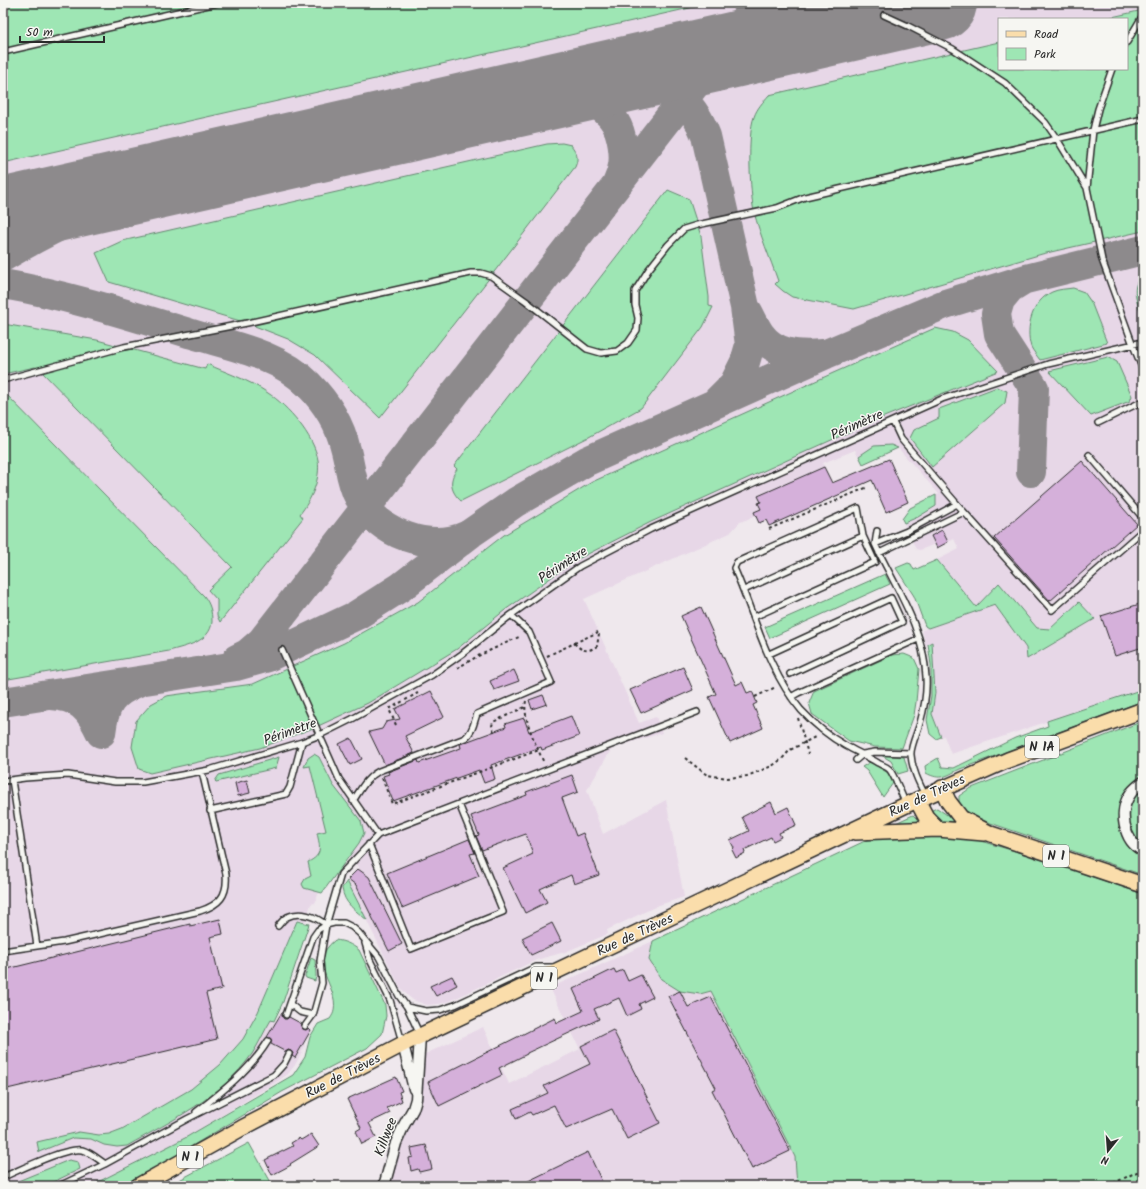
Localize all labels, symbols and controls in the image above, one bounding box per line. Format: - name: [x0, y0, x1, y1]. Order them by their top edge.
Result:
- scale bar: [20, 18, 104, 44]
- legend: [998, 18, 1128, 70]
- text: 50 m: [26, 23, 53, 42]
- text: Road: [1034, 25, 1059, 44]
- text: Park: [1034, 45, 1056, 64]
- street label: Périmètre: [827, 403, 887, 446]
- street label: Périmètre: [534, 540, 593, 589]
- street label: Périmètre: [260, 712, 320, 752]
- road number: N 1A: [1025, 736, 1059, 758]
- street label: Rue de Trèves: [885, 769, 969, 823]
- road number: N 1: [1043, 845, 1069, 867]
- street label: Rue de Trèves: [593, 908, 677, 962]
- road number: N 1: [531, 967, 557, 989]
- street label: Rue de Trèves: [301, 1048, 385, 1104]
- street label: Killwee: [368, 1114, 404, 1160]
- north arrow: [1088, 1131, 1128, 1171]
- road number: N 1: [177, 1146, 203, 1168]
- text: N: [1099, 1150, 1111, 1169]

